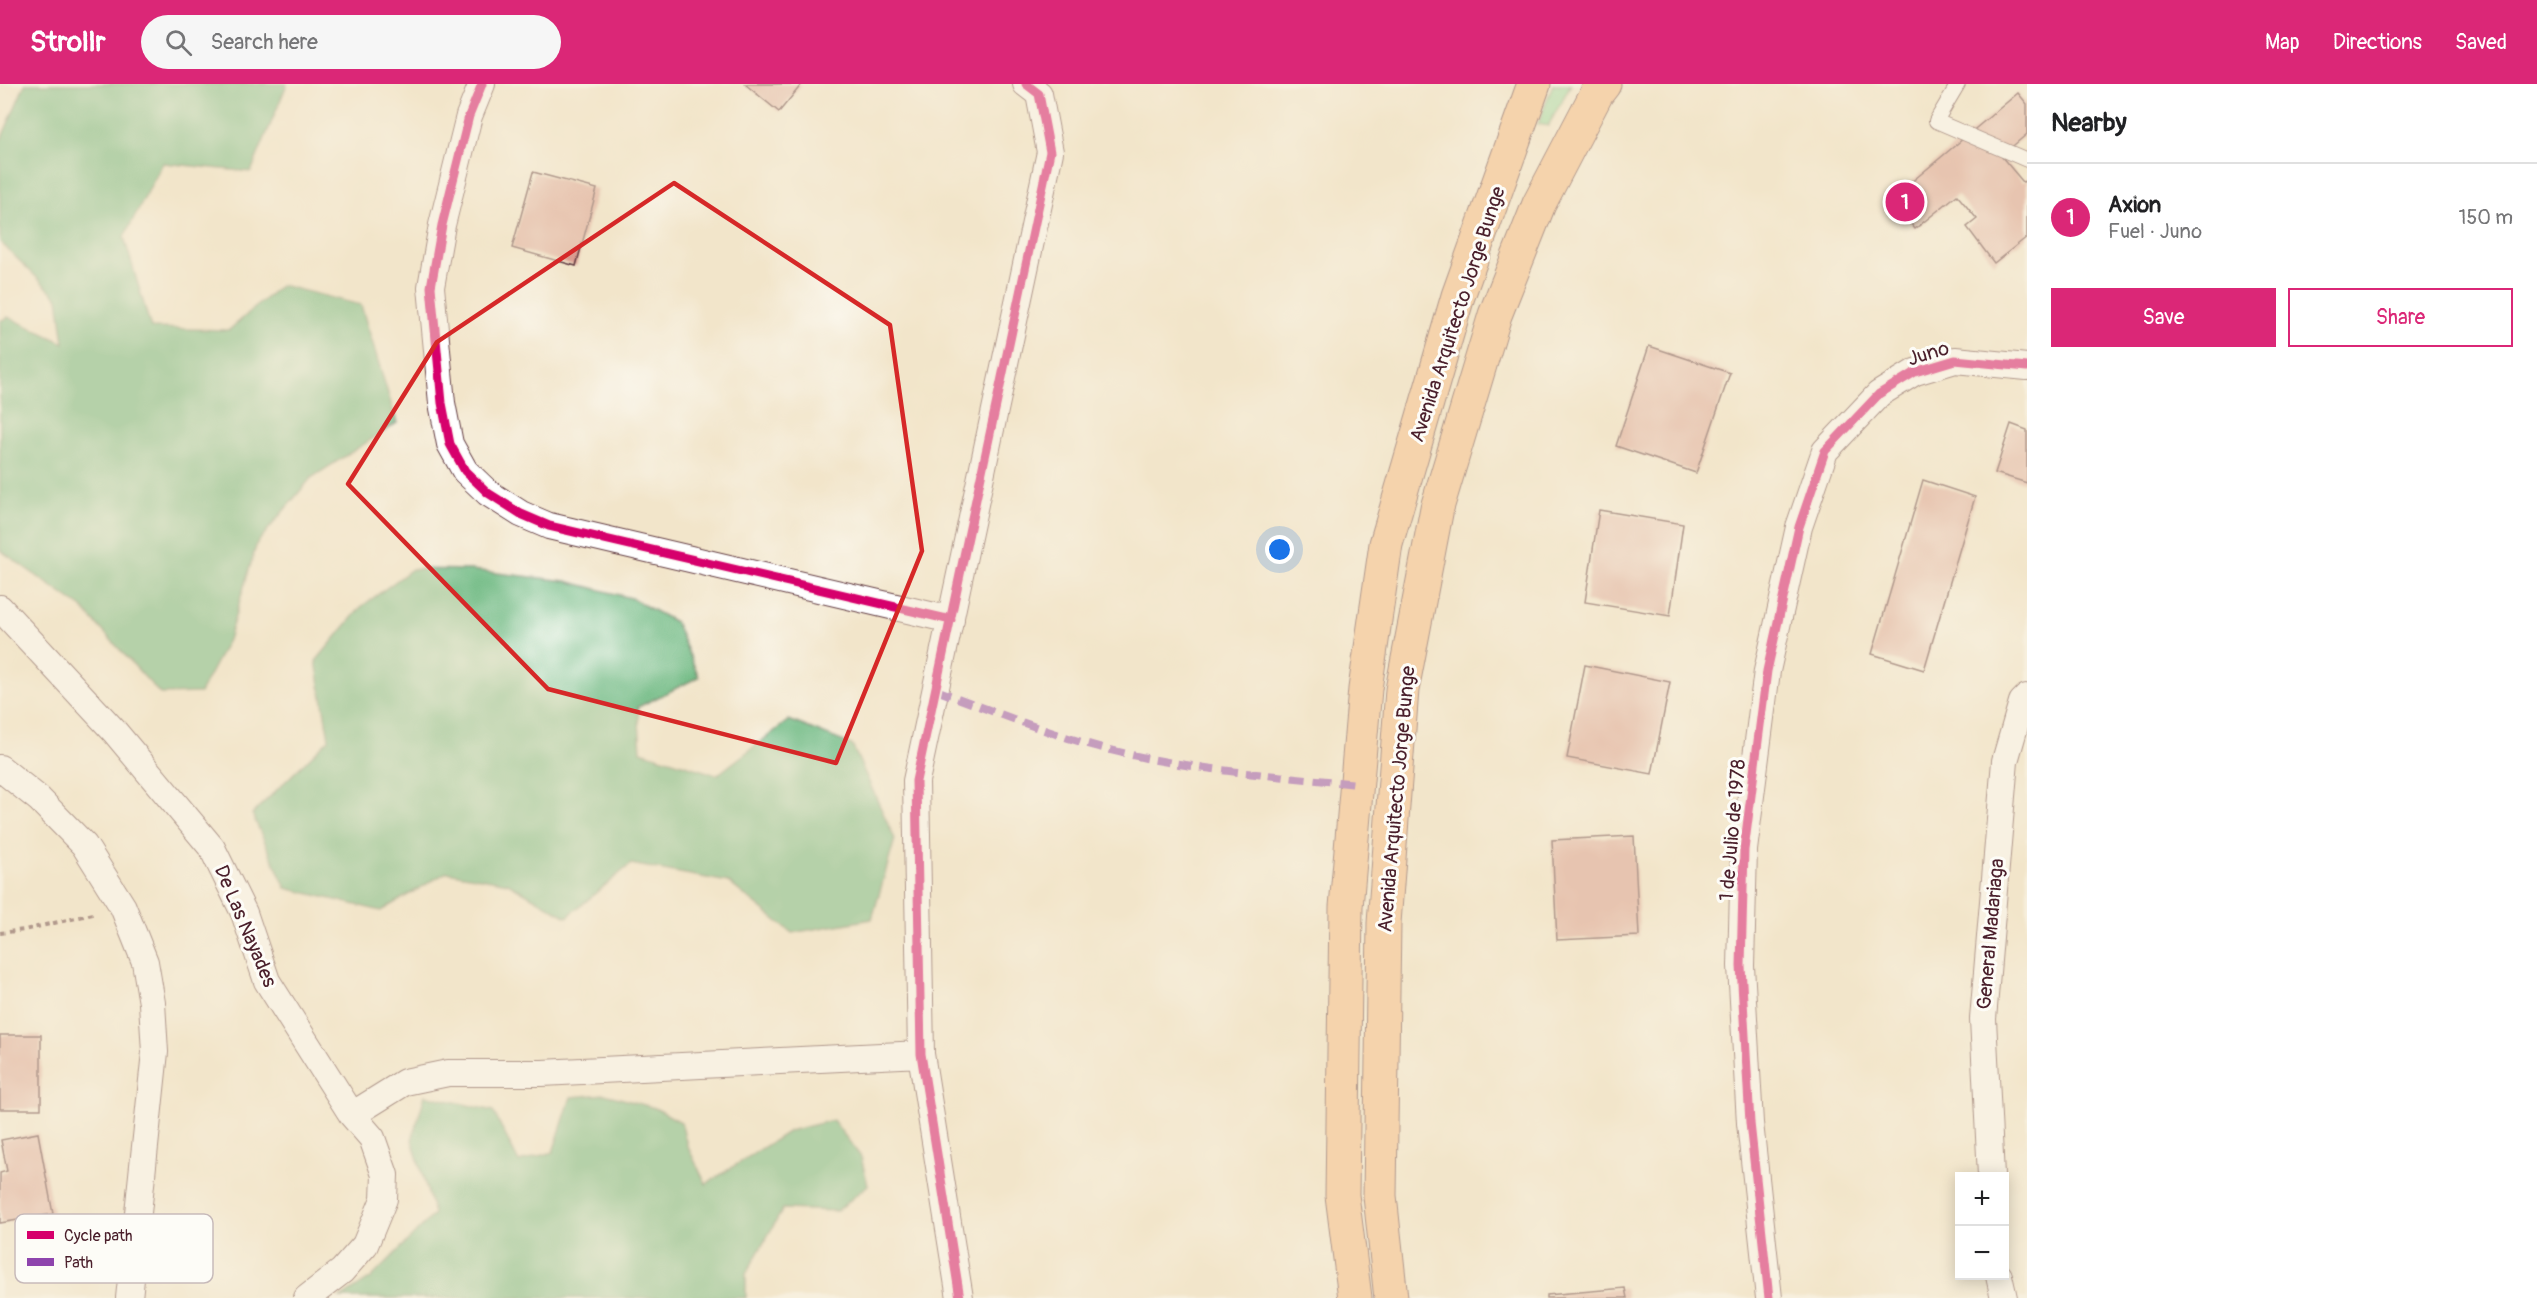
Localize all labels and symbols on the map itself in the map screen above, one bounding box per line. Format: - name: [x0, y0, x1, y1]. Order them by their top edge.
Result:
- pin: 1: [1886, 180, 1924, 224]
- street label: Avenida Arquitecto Jorge Bunge: [1404, 183, 1511, 445]
- street label: Juno: [1904, 335, 1952, 372]
- your location: [1265, 535, 1294, 564]
- street label: Avenida Arquitecto Jorge Bunge: [1372, 665, 1421, 933]
- street label: 1 de Julio de 1978: [1714, 758, 1751, 902]
- street label: General Madariaga: [1971, 857, 2010, 1011]
- street label: De Las Nayades: [209, 861, 282, 991]
- legend: [15, 1214, 213, 1283]
- text: Cycle path: [64, 1226, 132, 1246]
- text: Path: [64, 1253, 93, 1273]

